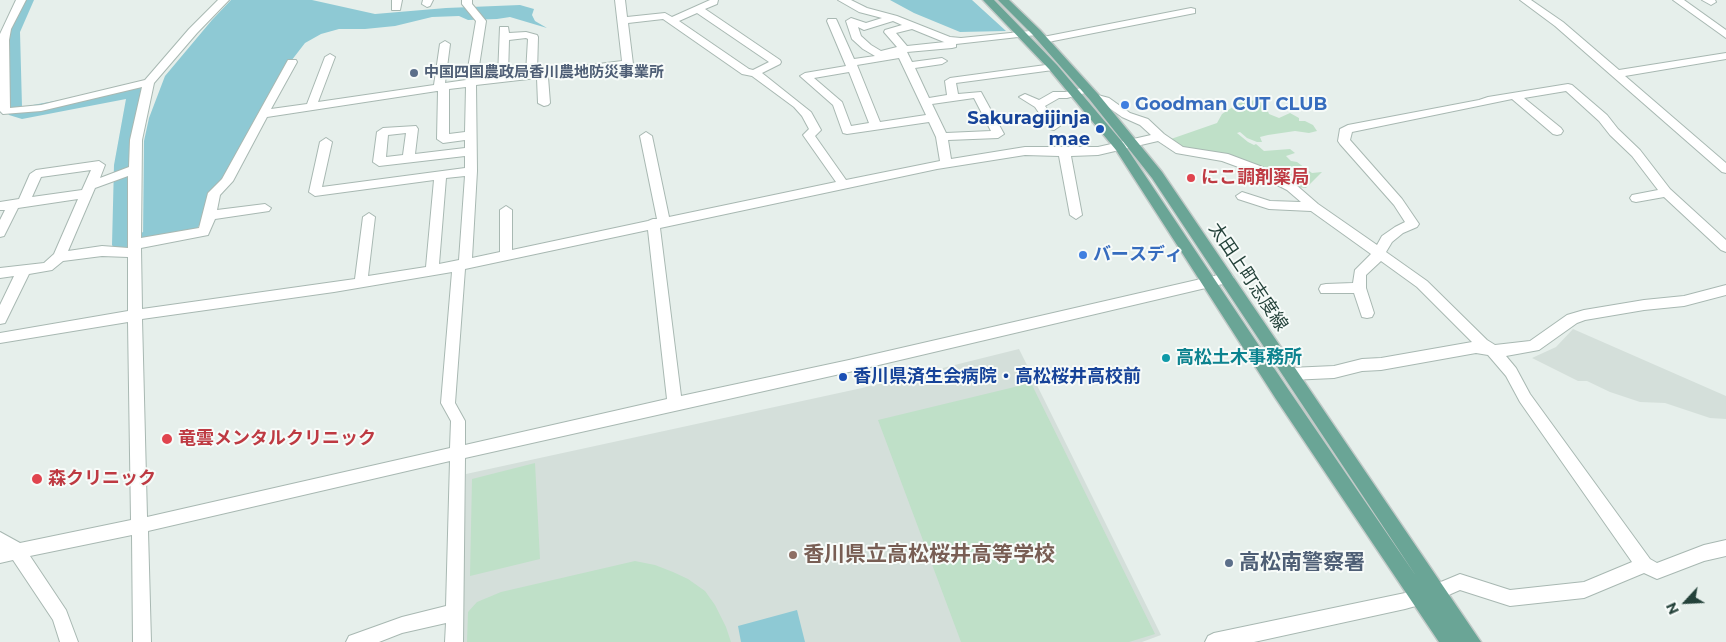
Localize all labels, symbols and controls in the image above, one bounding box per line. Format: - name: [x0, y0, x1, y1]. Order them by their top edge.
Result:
- place label: 中国四国農政局香川農地防災事業所: [424, 64, 664, 82]
- marker: 中国四国農政局香川農地防災事業所: [408, 67, 420, 79]
- place label: Goodman CUT CLUB: [1135, 94, 1327, 116]
- marker: Goodman CUT CLUB: [1119, 99, 1131, 111]
- place label: Sakuragijinja mae: [967, 108, 1090, 150]
- marker: Sakuragijinja mae: [1094, 123, 1106, 135]
- place label: にこ調剤薬局: [1201, 167, 1309, 189]
- marker: にこ調剤薬局: [1185, 172, 1197, 184]
- street label: 太田上町志度線: [1204, 219, 1292, 335]
- place label: バースディ: [1093, 244, 1183, 266]
- marker: バースディ: [1077, 249, 1089, 261]
- place label: 高松土木事務所: [1176, 347, 1302, 369]
- marker: 高松土木事務所: [1160, 352, 1172, 364]
- place label: 香川県済生会病院・高松桜井高校前: [853, 366, 1141, 388]
- marker: 香川県済生会病院・高松桜井高校前: [837, 371, 849, 383]
- place label: 竜雲メンタルクリニック: [178, 428, 376, 450]
- marker: 竜雲メンタルクリニック: [160, 432, 174, 446]
- place label: 森クリニック: [48, 468, 156, 490]
- marker: 森クリニック: [30, 472, 44, 486]
- place label: 香川県立高松桜井高等学校: [803, 542, 1055, 568]
- marker: 香川県立高松桜井高等学校: [787, 549, 799, 561]
- place label: 高松南警察署: [1239, 550, 1365, 576]
- marker: 高松南警察署: [1223, 557, 1235, 569]
- north arrow: [1661, 577, 1711, 627]
- text: N: [1662, 599, 1683, 617]

